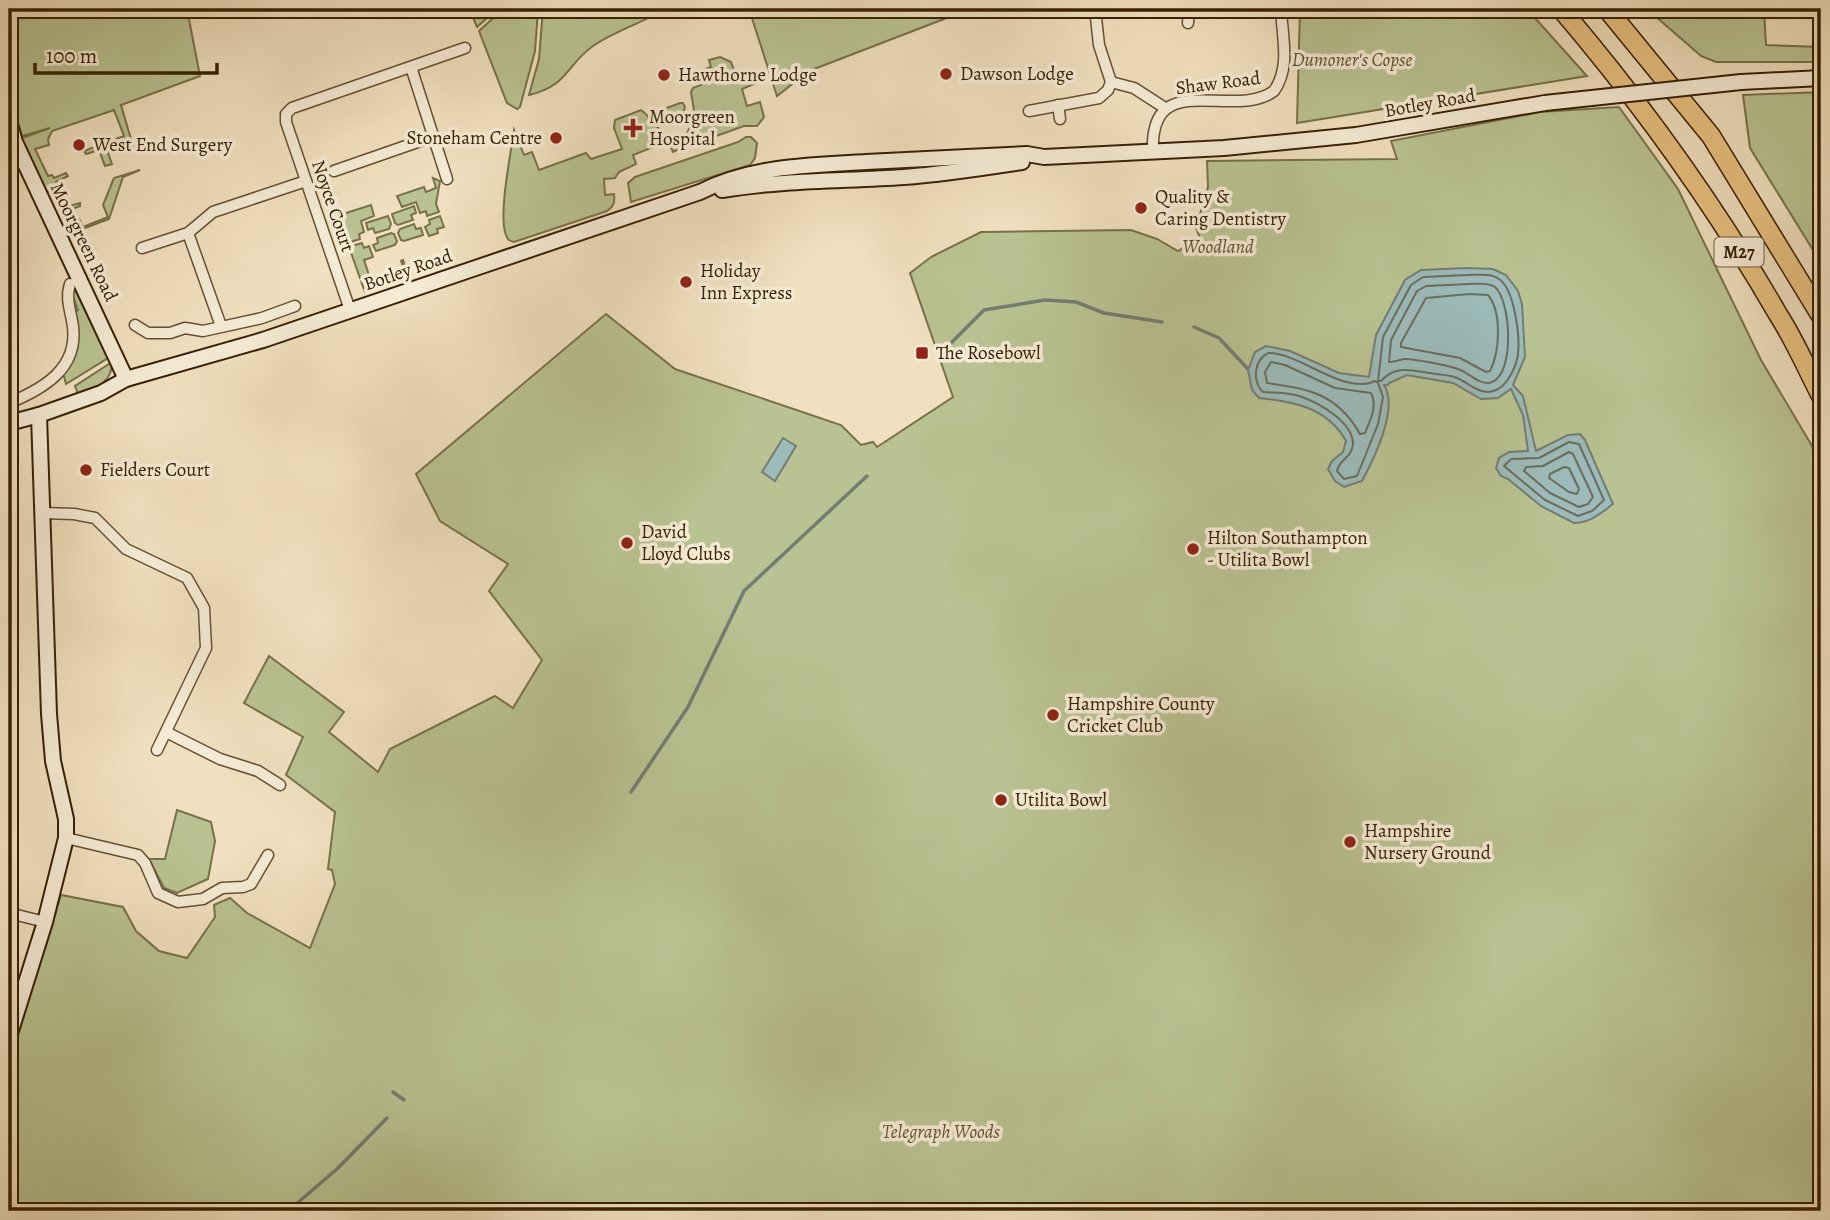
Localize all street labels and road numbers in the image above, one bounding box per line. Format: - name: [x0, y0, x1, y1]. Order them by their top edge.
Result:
- street label: Shaw Road: [1174, 65, 1263, 101]
- street label: Botley Road: [1383, 82, 1478, 124]
- street label: Noyce Court: [305, 157, 361, 255]
- street label: Moorgreen Road: [44, 178, 124, 307]
- road number: M27: [1714, 238, 1764, 266]
- street label: Botley Road: [360, 243, 456, 297]

